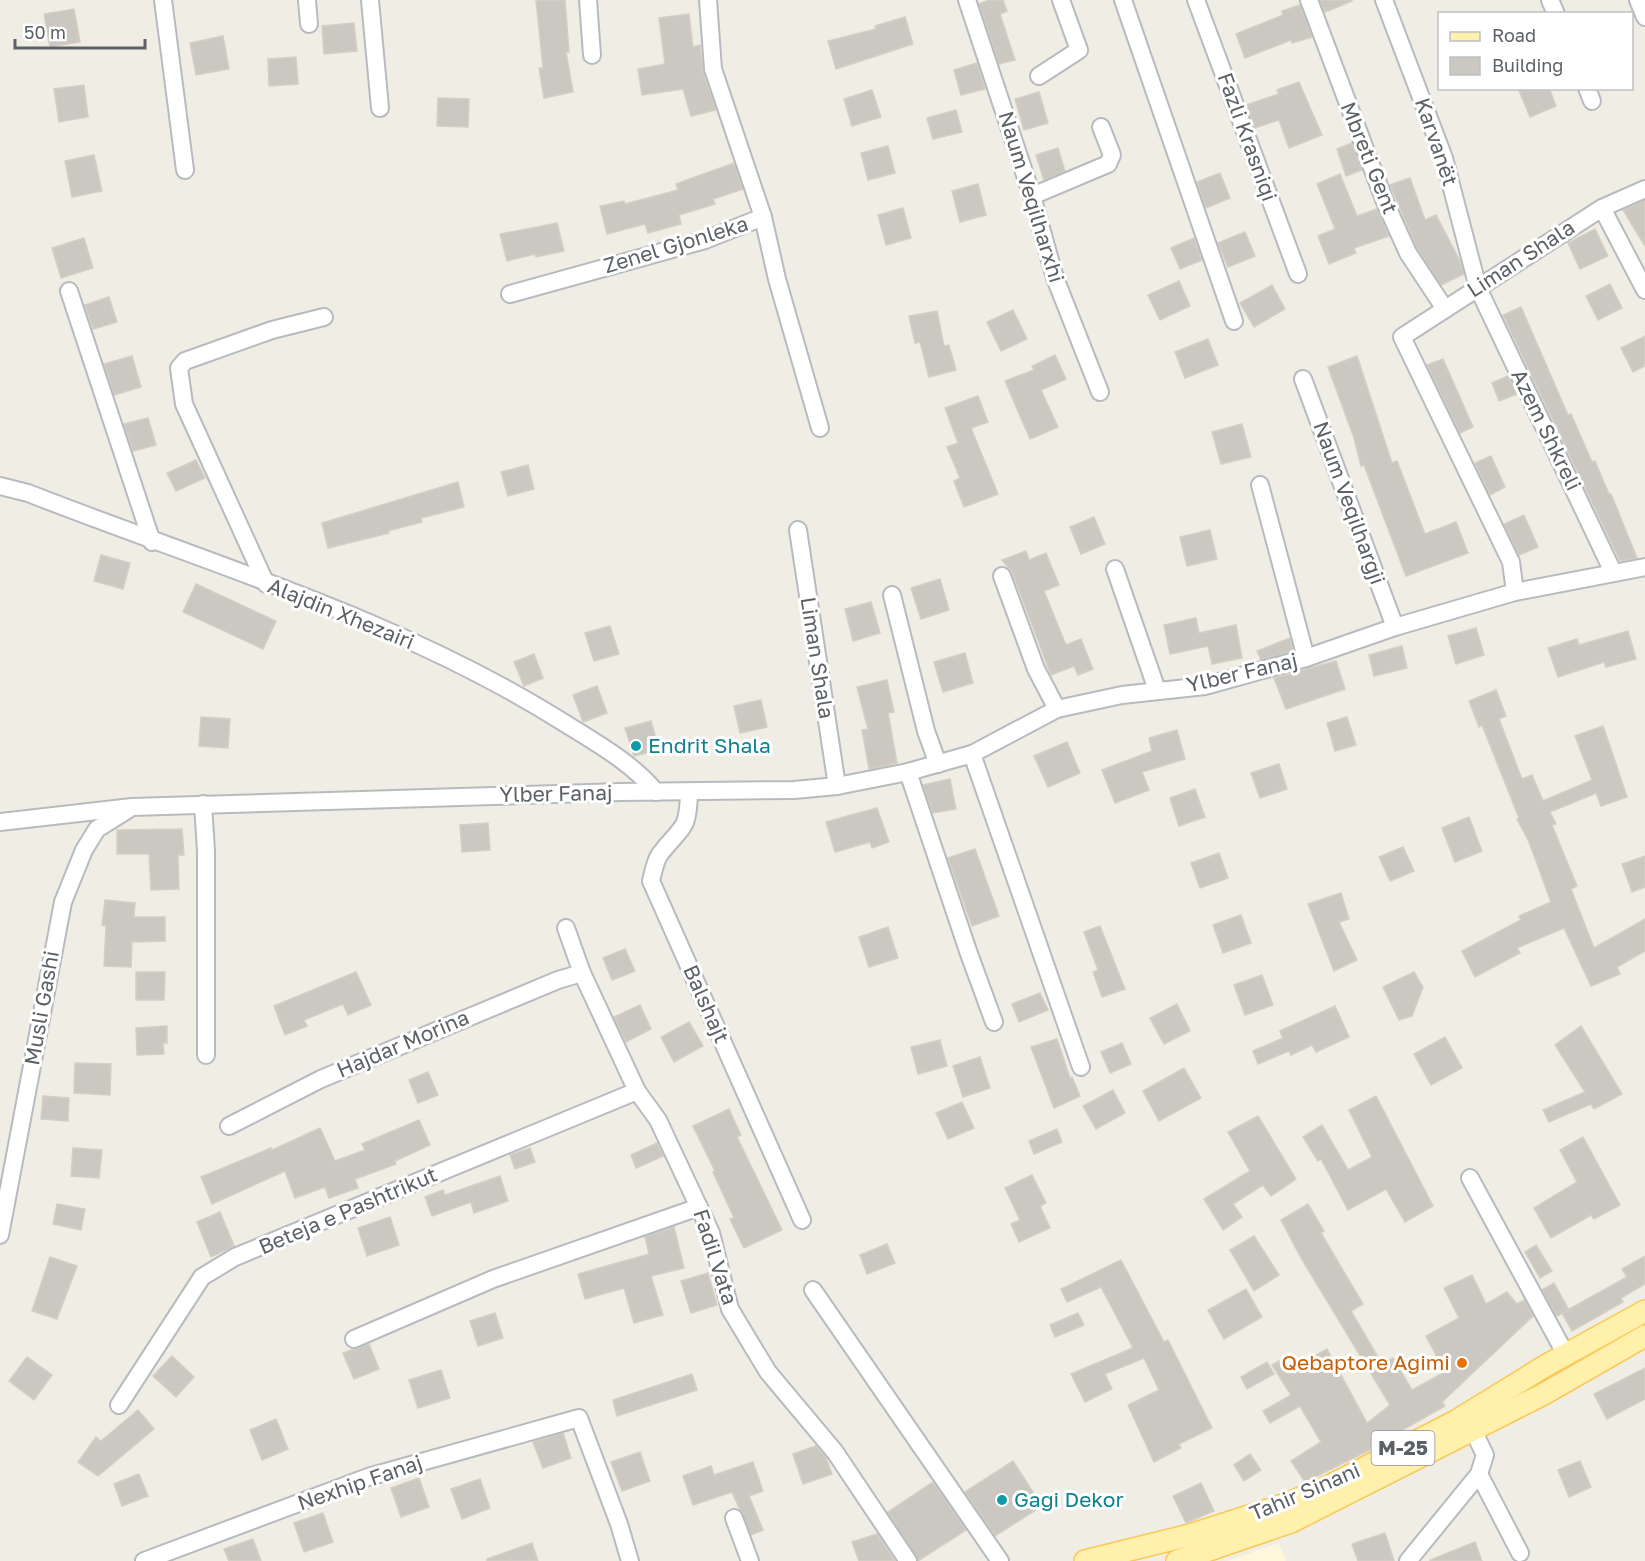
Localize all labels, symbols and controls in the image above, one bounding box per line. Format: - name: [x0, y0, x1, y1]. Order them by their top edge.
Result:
- scale bar: [15, 12, 146, 50]
- legend: [1438, 12, 1633, 90]
- text: 50 m: [24, 21, 66, 43]
- text: Road: [1492, 24, 1536, 46]
- text: Building: [1492, 54, 1563, 76]
- street label: Fazli Krasniqi: [1213, 69, 1283, 204]
- street label: Karvanët: [1410, 94, 1464, 189]
- street label: Mbreti Gent: [1336, 98, 1404, 217]
- street label: Naum Veqilharxhi: [994, 108, 1070, 286]
- street label: Zenel Gjonleka: [600, 210, 751, 278]
- street label: Liman Shala: [1462, 214, 1579, 303]
- street label: Azem Shkreli: [1506, 365, 1587, 494]
- street label: Naum Veqilhargji: [1308, 418, 1391, 588]
- street label: Alajdin Xhezairi: [264, 572, 418, 654]
- street label: Liman Shala: [796, 595, 840, 721]
- street label: Ylber Fanaj: [1184, 647, 1300, 697]
- place label: Endrit Shala: [648, 732, 771, 758]
- marker: Endrit Shala: [629, 739, 643, 753]
- street label: Ylber Fanaj: [499, 779, 613, 807]
- street label: Musli Gashi: [18, 949, 64, 1067]
- street label: Balshajt: [678, 961, 736, 1047]
- street label: Hajdar Morina: [333, 1004, 473, 1083]
- street label: Beteja e Pashtrikut: [254, 1161, 441, 1259]
- street label: Fadil Vata: [688, 1206, 744, 1308]
- place label: Qebaptore Agimi: [1282, 1349, 1450, 1375]
- marker: Qebaptore Agimi: [1455, 1356, 1469, 1370]
- road number: M-25: [1372, 1431, 1434, 1465]
- street label: Nexhip Fanaj: [294, 1449, 426, 1516]
- street label: Tahir Sinani: [1246, 1456, 1364, 1526]
- place label: Gagi Dekor: [1014, 1486, 1124, 1512]
- marker: Gagi Dekor: [995, 1493, 1009, 1507]

